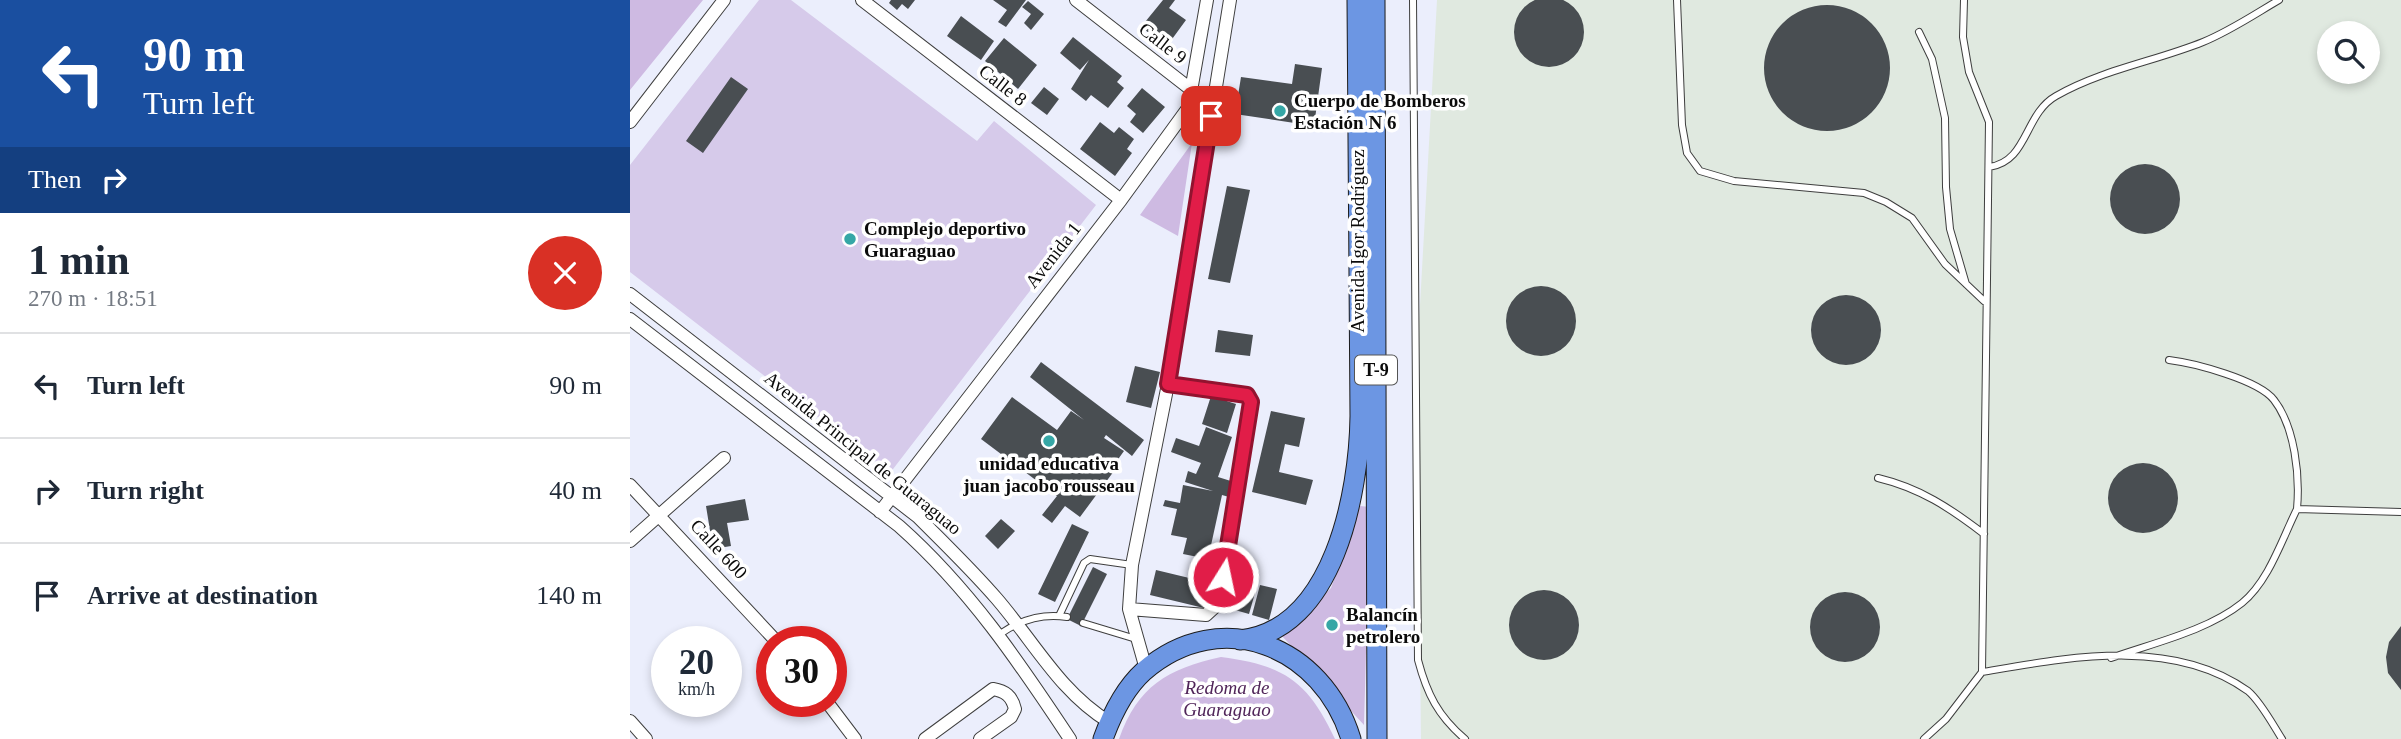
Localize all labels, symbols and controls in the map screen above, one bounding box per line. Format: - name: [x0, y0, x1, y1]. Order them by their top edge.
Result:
- street label: Calle 9: [1135, 18, 1191, 68]
- map controls: [2317, 21, 2380, 84]
- button: search: [2317, 21, 2380, 84]
- text: 90 m: [143, 27, 245, 82]
- icon: left: [28, 28, 119, 119]
- street label: Calle 8: [975, 60, 1031, 110]
- text: Turn left: [143, 85, 255, 121]
- pin: [1181, 86, 1241, 146]
- place label: Cuerpo de Bomberos Estación N 6: [1294, 90, 1466, 133]
- icon: arrive: [1192, 97, 1230, 135]
- marker: Cuerpo de Bomberos Estación N 6: [1272, 103, 1288, 119]
- street label: Avenida Igor Rodríguez: [1347, 149, 1368, 333]
- icon: right: [95, 161, 133, 199]
- text: Then: [28, 165, 81, 194]
- place label: Complejo deportivo Guaraguao: [864, 218, 1026, 261]
- street label: Avenida 1: [1021, 218, 1085, 292]
- marker: Complejo deportivo Guaraguao: [842, 231, 858, 247]
- button: close: [528, 236, 602, 310]
- text: 1 min: [28, 237, 130, 283]
- text: 270 m · 18:51: [28, 286, 158, 311]
- road number: T-9: [1355, 356, 1397, 384]
- icon: left: [28, 367, 66, 405]
- street label: Avenida Principal de Guaraguao: [760, 367, 966, 539]
- text: Turn left: [87, 371, 185, 400]
- text: 90 m: [549, 371, 602, 400]
- marker: unidad educativa juan jacobo rousseau: [1041, 433, 1057, 449]
- place label: unidad educativa juan jacobo rousseau: [962, 453, 1135, 496]
- icon: right: [28, 472, 66, 510]
- text: Turn right: [87, 476, 204, 505]
- text: 40 m: [549, 476, 602, 505]
- street label: Calle 600: [686, 515, 752, 583]
- position arrow: [1186, 540, 1260, 614]
- icon: arrive: [28, 577, 66, 615]
- text: Arrive at destination: [87, 581, 318, 610]
- text: 140 m: [536, 581, 602, 610]
- place label: Balancín petrolero: [1346, 604, 1420, 647]
- marker: Balancín petrolero: [1324, 617, 1340, 633]
- speed limit sign: 30: [756, 626, 847, 717]
- text: 20: [679, 643, 714, 682]
- park label: Redoma de Guaraguao: [1183, 677, 1271, 720]
- text: km/h: [678, 679, 715, 699]

